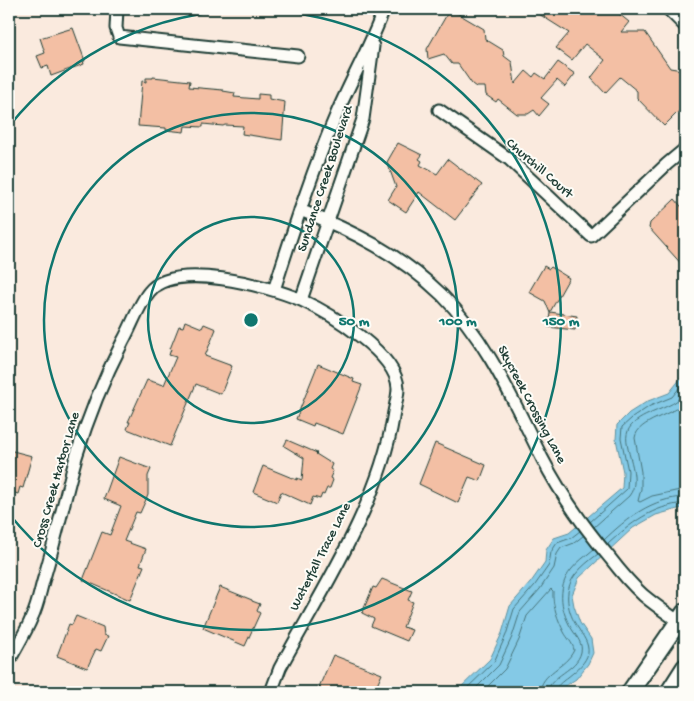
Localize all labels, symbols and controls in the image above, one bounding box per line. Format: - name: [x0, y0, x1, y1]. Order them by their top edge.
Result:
- street label: Sundance Creek Boulevard: [294, 102, 358, 254]
- street label: Churchill Court: [502, 135, 577, 204]
- centre of rings: [242, 311, 260, 329]
- text: 50 m: [339, 313, 370, 331]
- text: 100 m: [438, 313, 477, 331]
- text: 150 m: [542, 313, 580, 331]
- street label: Skycreek Crossing Lane: [493, 343, 570, 468]
- street label: Cross Creek Harbor Lane: [29, 409, 85, 550]
- street label: Waterfall Trace Lane: [286, 499, 356, 614]

